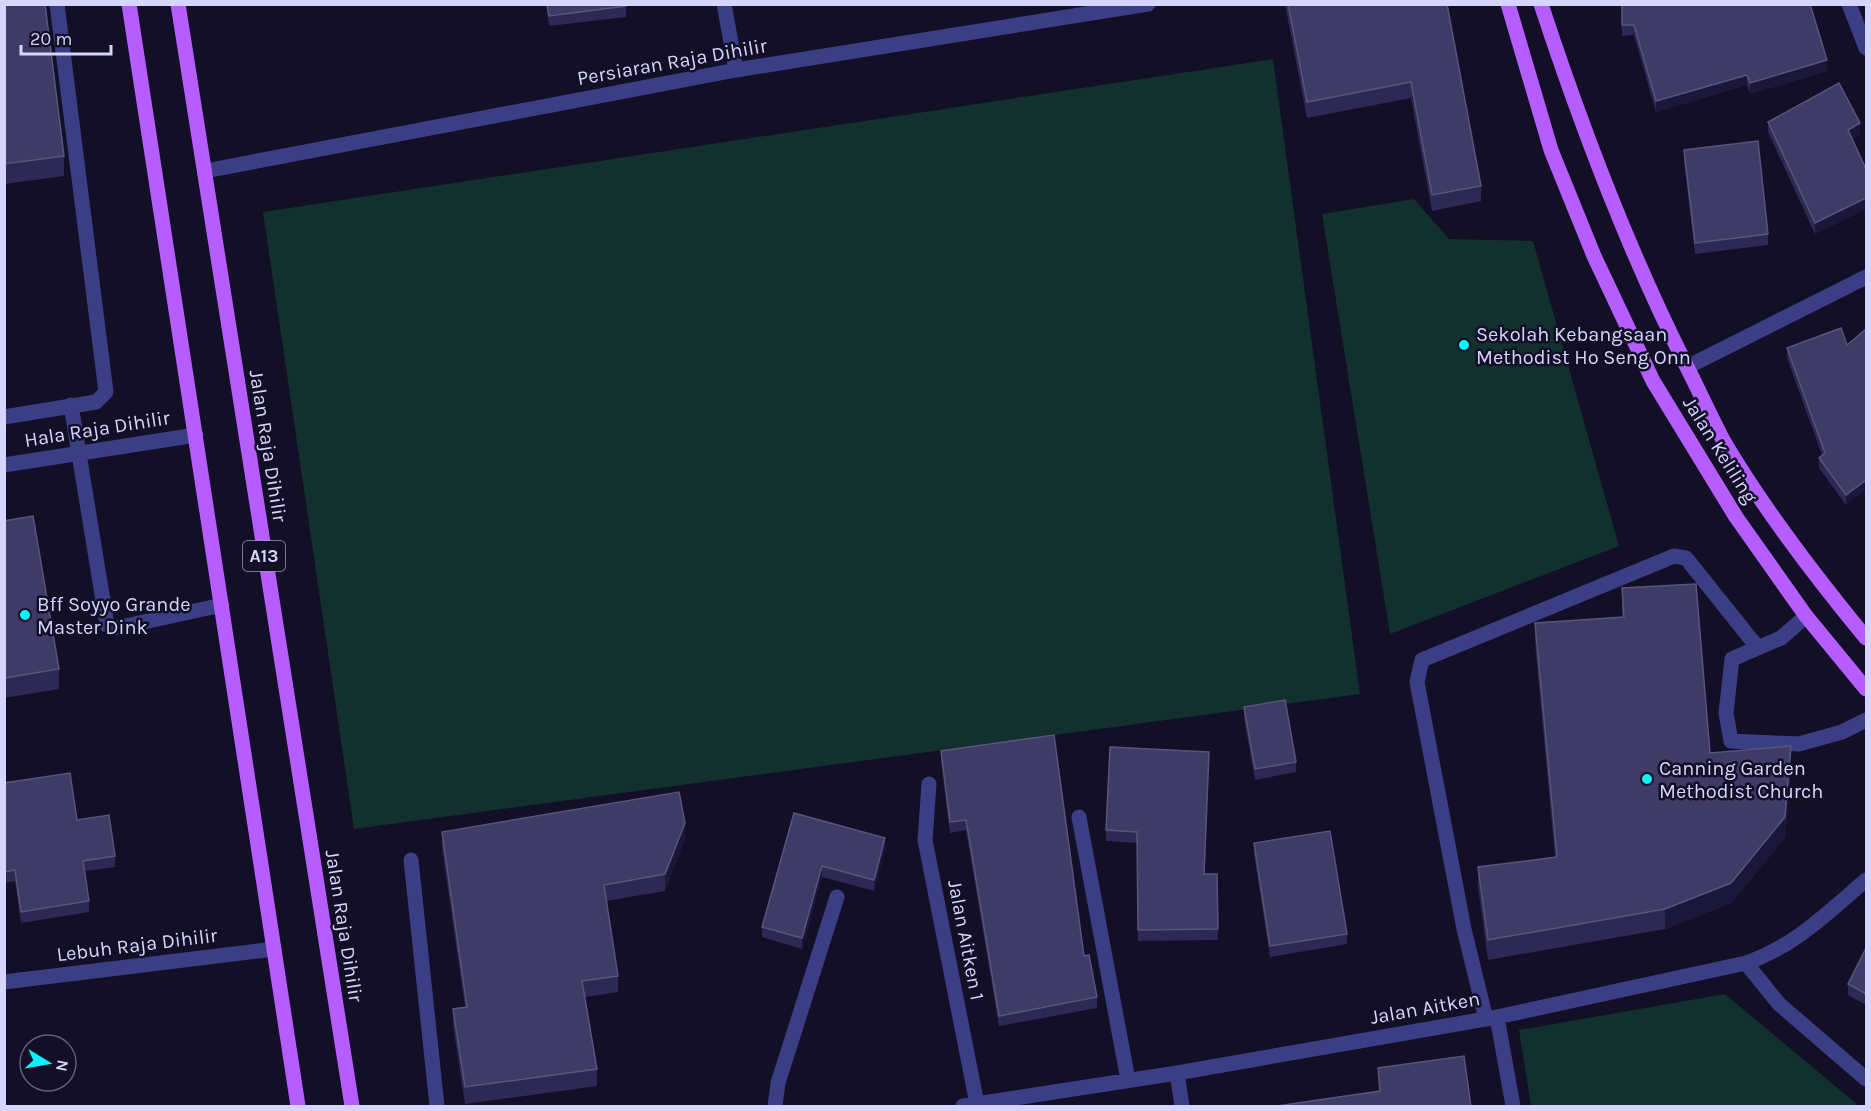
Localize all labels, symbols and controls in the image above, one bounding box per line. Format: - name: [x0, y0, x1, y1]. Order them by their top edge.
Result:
- scale bar: [21, 18, 111, 56]
- text: 20 m: [30, 28, 72, 50]
- street label: Persiaran Raja Dihilir: [575, 34, 769, 90]
- place label: Sekolah Kebangsaan Methodist Ho Seng Onn: [1476, 323, 1691, 369]
- marker: Sekolah Kebangsaan Methodist Ho Seng Onn: [1457, 338, 1471, 352]
- street label: Jalan Raja Dihilir: [245, 368, 292, 525]
- street label: Jalan Keliling: [1678, 392, 1762, 508]
- street label: Hala Raja Dihilir: [23, 406, 172, 452]
- road number: A13: [243, 541, 285, 571]
- place label: Bff Soyyo Grande Master Dink: [37, 593, 191, 639]
- marker: Bff Soyyo Grande Master Dink: [18, 608, 32, 622]
- place label: Canning Garden Methodist Church: [1659, 757, 1823, 803]
- marker: Canning Garden Methodist Church: [1640, 772, 1654, 786]
- street label: Jalan Raja Dihilir: [321, 848, 368, 1005]
- street label: Jalan Aitken 1: [943, 878, 989, 1002]
- street label: Lebuh Raja Dihilir: [55, 924, 219, 966]
- street label: Jalan Aitken: [1368, 987, 1482, 1029]
- north arrow: [18, 1033, 78, 1093]
- text: N: [52, 1058, 73, 1073]

